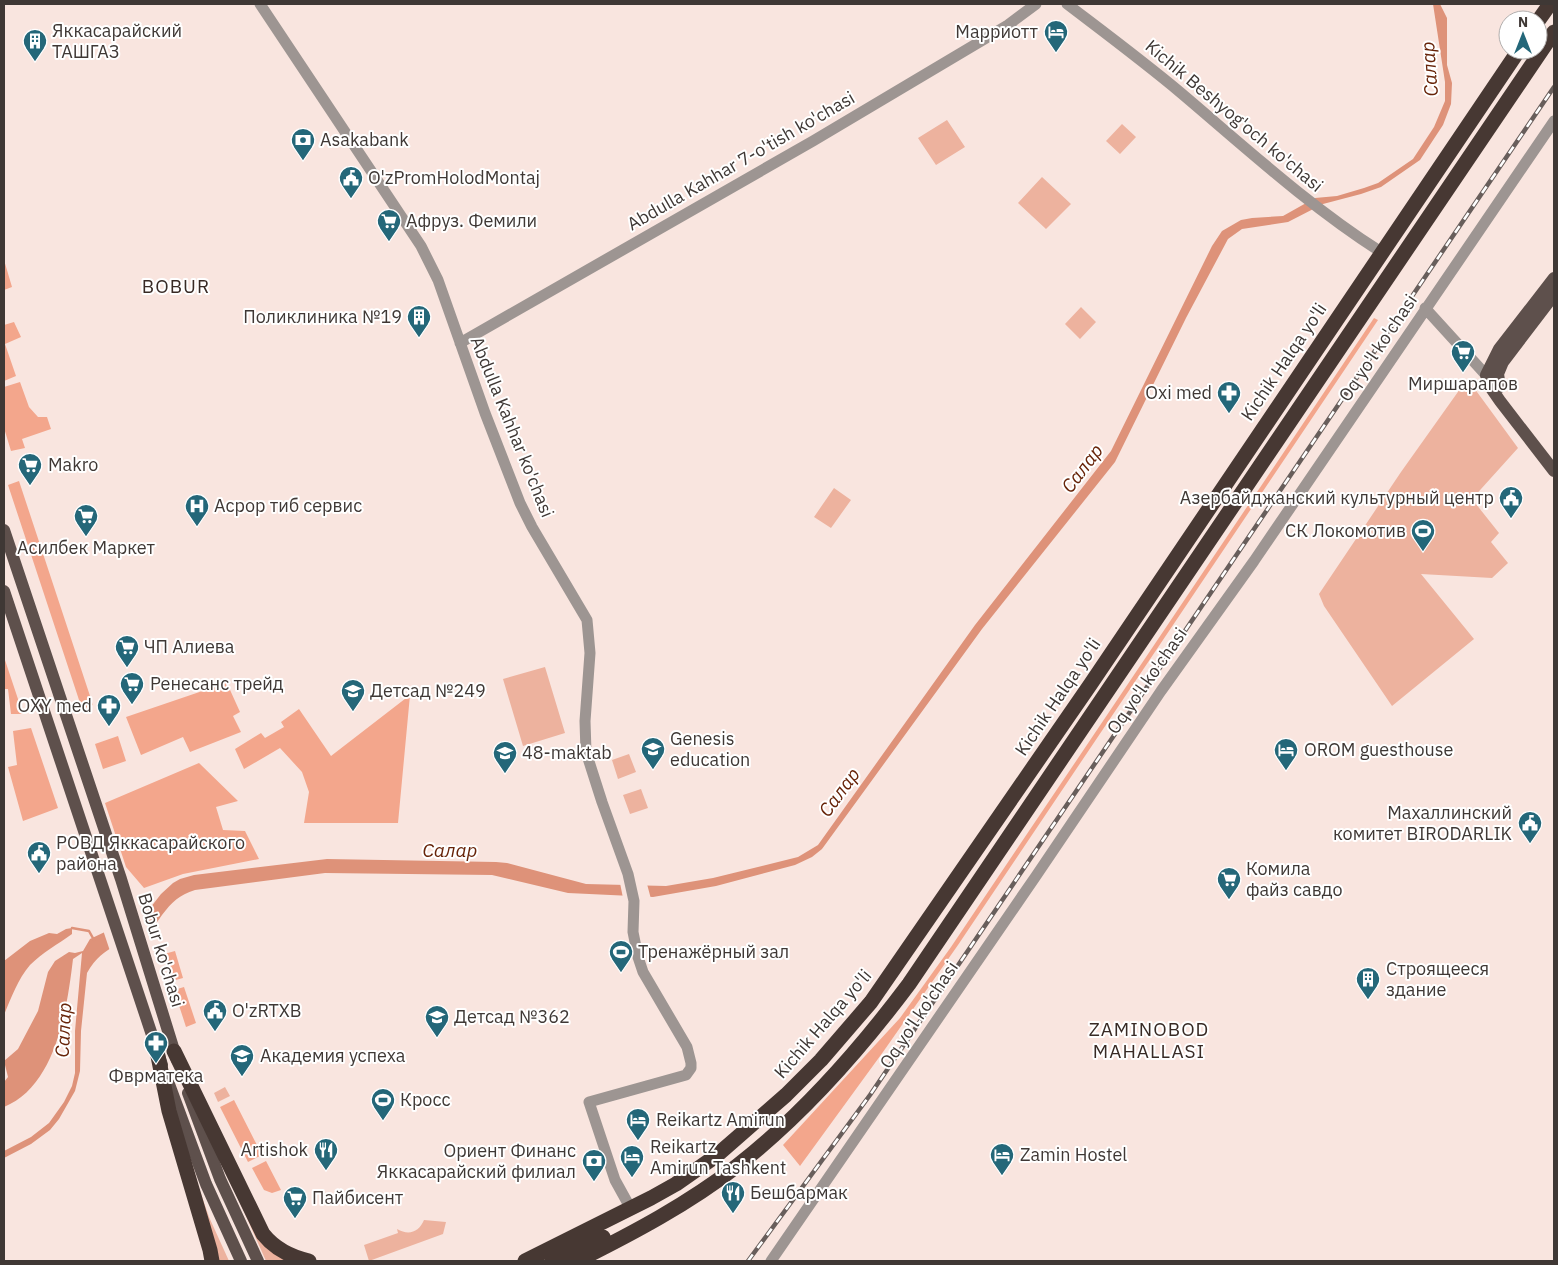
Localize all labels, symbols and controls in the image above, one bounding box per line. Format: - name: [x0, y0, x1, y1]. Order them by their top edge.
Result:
- north arrow: [1498, 10, 1548, 60]
- text: N: [1518, 13, 1528, 31]
- place label: Яккасарайский ТАШГАЗ: [52, 19, 182, 63]
- hotel icon: Марриотт: [1043, 19, 1069, 53]
- place label: Марриотт: [955, 20, 1038, 43]
- building icon: Яккасарайский ТАШГАЗ: [22, 28, 48, 62]
- street label: Kichik Beshyog'och ko'chasi: [1141, 34, 1328, 197]
- water label: Салар: [1415, 41, 1443, 97]
- street label: Abdulla Kahhar 7-o'tish ko'chasi: [623, 86, 859, 235]
- bank icon: Asakabank: [290, 127, 316, 161]
- place label: Asakabank: [320, 128, 409, 151]
- public building icon: O'zPromHolodMontaj: [338, 165, 364, 199]
- place label: O'zPromHolodMontaj: [368, 166, 540, 189]
- supermarket icon: Афруз. Фемили: [376, 208, 402, 242]
- place label: Афруз. Фемили: [406, 209, 537, 232]
- district label: BOBUR: [142, 274, 210, 298]
- street label: Oq yo'l ko'chasi: [1333, 290, 1422, 406]
- street label: Kichik Halqa yo'li: [1236, 298, 1332, 425]
- building icon: Поликлиника №19: [406, 304, 432, 338]
- place label: Поликлиника №19: [243, 305, 402, 328]
- street label: Abdulla Kahhar ko'chasi: [466, 333, 559, 521]
- supermarket icon: Миршарапов: [1450, 339, 1476, 373]
- place label: Миршарапов: [1408, 372, 1518, 395]
- pharmacy icon: Oxi med: [1216, 380, 1242, 414]
- place label: Oxi med: [1145, 381, 1212, 404]
- water label: Салар: [1056, 439, 1108, 497]
- supermarket icon: Makro: [17, 452, 43, 486]
- place label: Makro: [48, 453, 98, 476]
- public building icon: Азербайджанский культурный центр: [1498, 485, 1524, 519]
- place label: Азербайджанский культурный центр: [1180, 486, 1494, 509]
- hospital icon: Асрор тиб сервис: [184, 493, 210, 527]
- place label: Асрор тиб сервис: [214, 494, 362, 517]
- supermarket icon: Асилбек Маркет: [73, 503, 99, 537]
- sports icon: СК Локомотив: [1410, 518, 1436, 552]
- place label: СК Локомотив: [1285, 519, 1406, 542]
- place label: Асилбек Маркет: [17, 536, 155, 559]
- street label: Oq yo'l ko'chasi: [1101, 623, 1192, 738]
- street label: Kichik Halqa yo'li: [1010, 633, 1106, 760]
- supermarket icon: ЧП Алиева: [114, 634, 140, 668]
- place label: ЧП Алиева: [144, 635, 235, 658]
- supermarket icon: Ренесанс трейд: [119, 671, 145, 705]
- place label: Ренесанс трейд: [150, 672, 284, 695]
- school or university icon: Детсад №249: [340, 678, 366, 712]
- place label: Детсад №249: [370, 679, 486, 702]
- pharmacy icon: OXY med: [96, 693, 122, 727]
- place label: OXY med: [18, 694, 92, 717]
- place label: Genesis education: [670, 727, 750, 771]
- school or university icon: Genesis education: [640, 736, 666, 770]
- hotel icon: OROM guesthouse: [1273, 737, 1299, 771]
- place label: OROM guesthouse: [1304, 738, 1453, 761]
- school or university icon: 48-maktab: [492, 740, 518, 774]
- place label: 48-maktab: [522, 741, 612, 764]
- water label: Салар: [813, 763, 865, 821]
- place label: Махаллинский комитет BIRODARLIK: [1333, 801, 1513, 845]
- public building icon: Махаллинский комитет BIRODARLIK: [1517, 810, 1543, 844]
- place label: РОВД Яккасарайского района: [56, 831, 245, 875]
- water label: Салар: [422, 838, 478, 862]
- public building icon: РОВД Яккасарайского района: [26, 840, 52, 874]
- place label: Комила файз савдо: [1246, 857, 1343, 901]
- supermarket icon: Комила файз савдо: [1216, 866, 1242, 900]
- street label: Bobur ko'chasi: [133, 890, 190, 1010]
- sports icon: Тренажёрный зал: [608, 939, 634, 973]
- place label: Тренажёрный зал: [638, 940, 789, 963]
- street label: Oq yo'l ko'chasi: [874, 957, 963, 1073]
- place label: Строящееся здание: [1386, 957, 1489, 1001]
- street label: Kichik Halqa yo'li: [769, 964, 876, 1083]
- building icon: Строящееся здание: [1355, 966, 1381, 1000]
- public building icon: O'zRTXB: [202, 998, 228, 1032]
- place label: O'zRTXB: [232, 999, 302, 1022]
- water label: Салар: [50, 1002, 76, 1058]
- school or university icon: Детсад №362: [424, 1004, 450, 1038]
- place label: Детсад №362: [454, 1005, 570, 1028]
- district label: ZAMINOBOD MAHALLASI: [1089, 1017, 1209, 1063]
- pharmacy icon: Фврматека: [143, 1030, 169, 1064]
- school or university icon: Академия успеха: [229, 1043, 255, 1077]
- place label: Академия успеха: [260, 1044, 406, 1067]
- place label: Фврматека: [109, 1064, 204, 1087]
- sports icon: Кросс: [370, 1087, 396, 1121]
- place label: Кросс: [400, 1088, 450, 1111]
- hotel icon: Reikartz Amirun: [625, 1107, 651, 1141]
- place label: Reikartz Amirun: [656, 1108, 785, 1131]
- place label: Reikartz Amirun Tashkent: [650, 1135, 786, 1179]
- restaurant icon: Artishok: [313, 1137, 339, 1171]
- place label: Artishok: [240, 1138, 309, 1161]
- place label: Ориент Финанс Яккасарайский филиал: [377, 1139, 576, 1183]
- hotel icon: Zamin Hostel: [989, 1142, 1015, 1176]
- place label: Zamin Hostel: [1020, 1143, 1127, 1166]
- hotel icon: Reikartz Amirun Tashkent: [619, 1144, 645, 1178]
- bank icon: Ориент Финанс Яккасарайский филиал: [581, 1148, 607, 1182]
- restaurant icon: Бешбармак: [720, 1180, 746, 1214]
- place label: Бешбармак: [750, 1181, 848, 1204]
- supermarket icon: Пайбисент: [282, 1185, 308, 1219]
- place label: Пайбисент: [312, 1186, 404, 1209]

